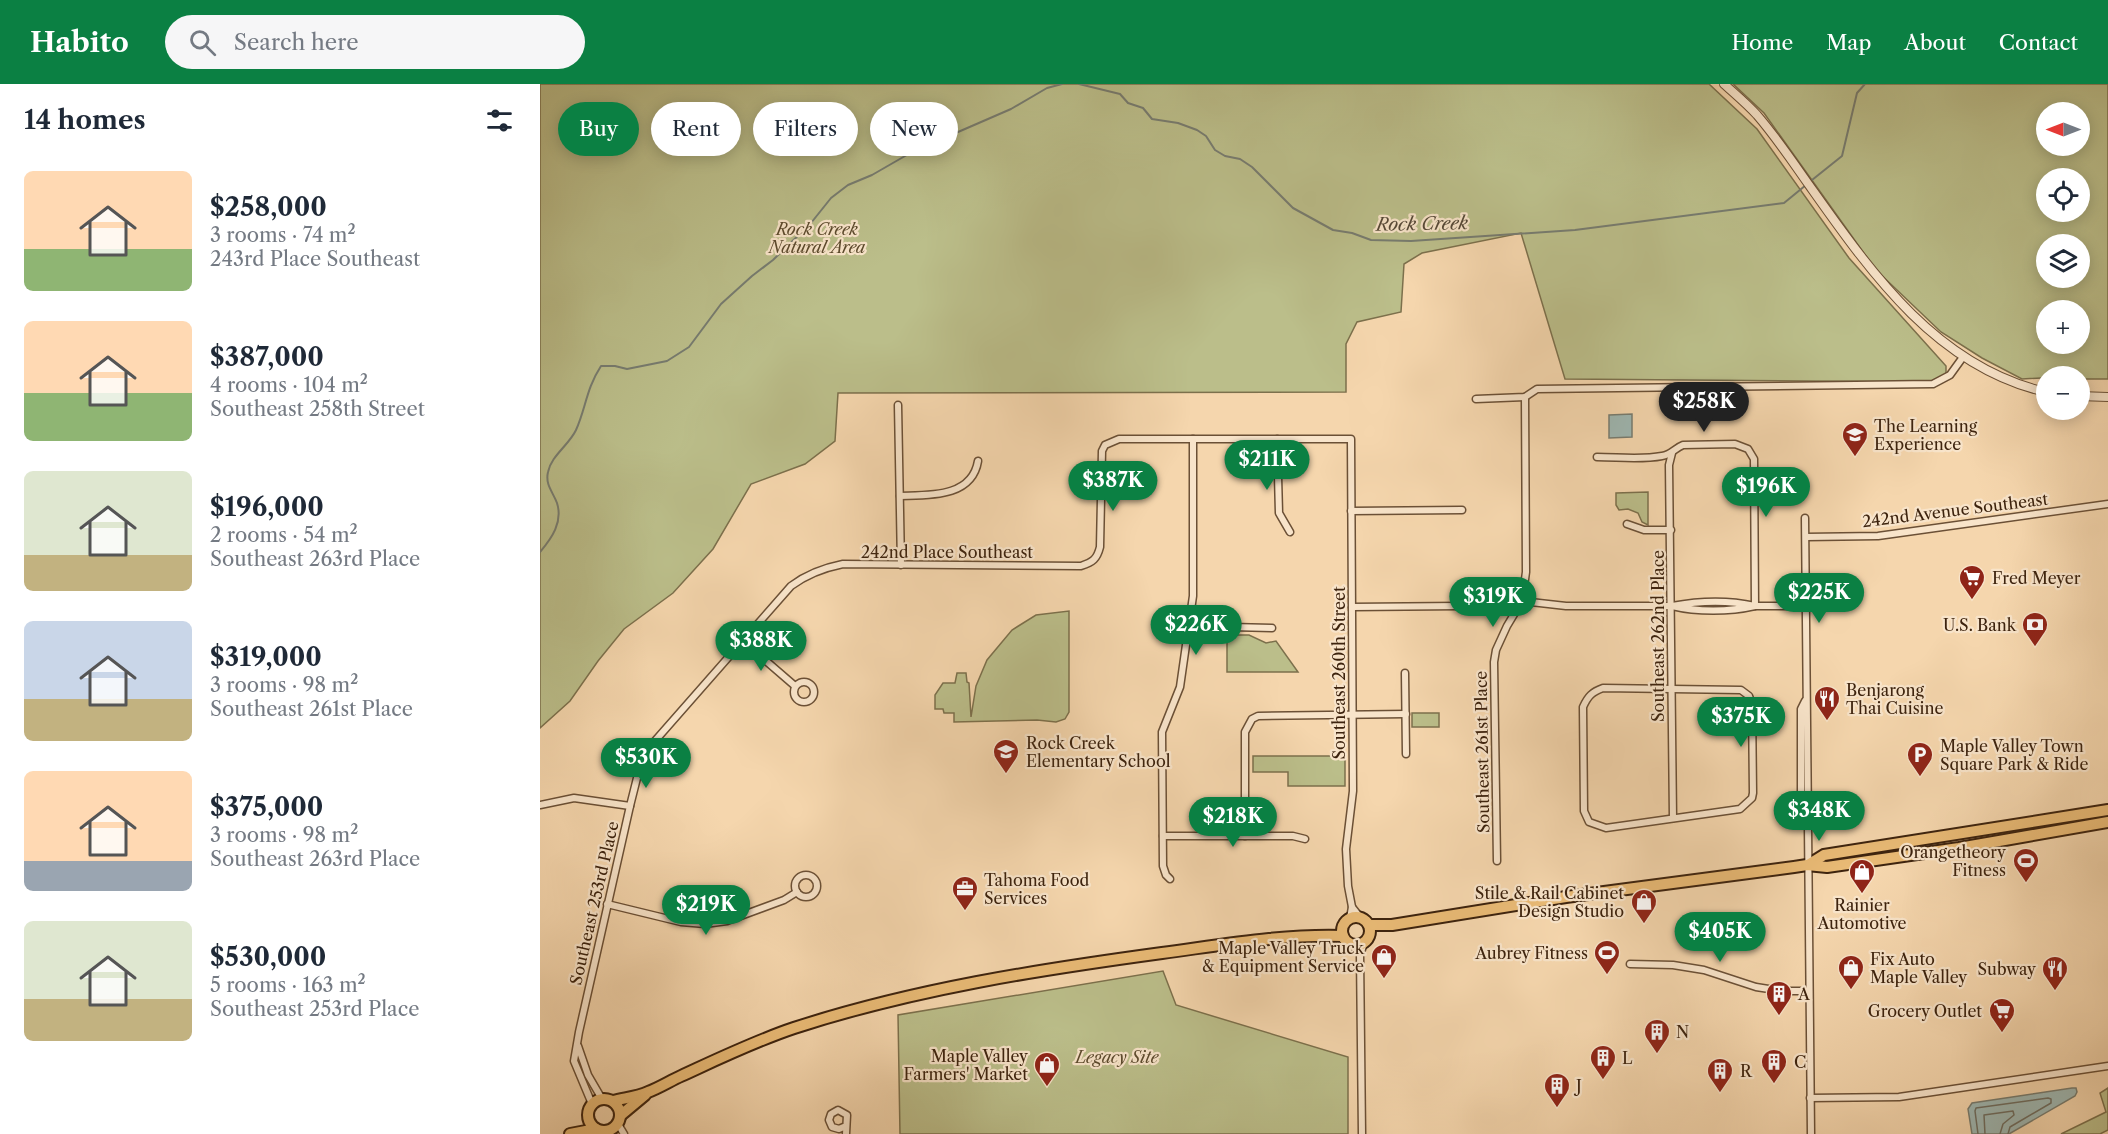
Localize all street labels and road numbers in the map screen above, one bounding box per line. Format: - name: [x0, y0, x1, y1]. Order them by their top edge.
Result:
- street label: 242nd Avenue Southeast: [1861, 489, 2049, 531]
- street label: 242nd Place Southeast: [861, 542, 1033, 562]
- street label: Southeast 262nd Place: [1648, 550, 1668, 722]
- street label: Southeast 260th Street: [1329, 586, 1349, 760]
- street label: Southeast 261st Place: [1471, 671, 1493, 833]
- street label: Southeast 253rd Place: [565, 819, 623, 987]

